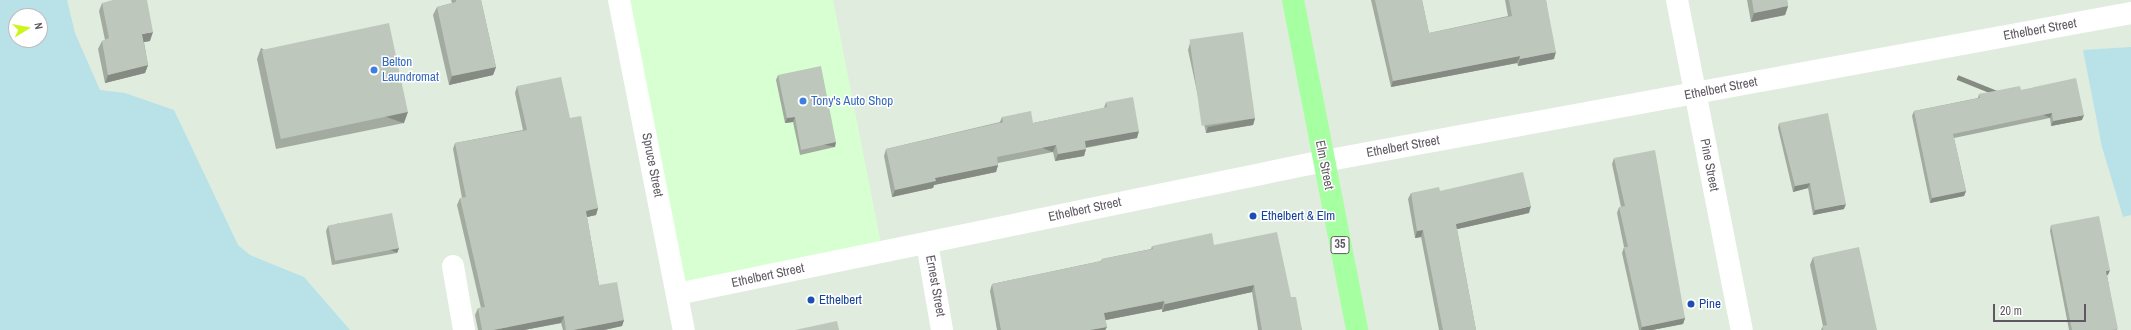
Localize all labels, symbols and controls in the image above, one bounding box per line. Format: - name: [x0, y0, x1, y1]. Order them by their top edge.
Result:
- north arrow: [8, 8, 48, 48]
- street label: Ethelbert Street: [2002, 16, 2078, 44]
- text: N: [31, 21, 46, 30]
- place label: Belton Laundromat: [382, 55, 439, 86]
- marker: Belton Laundromat: [369, 65, 379, 75]
- street label: Ethelbert Street: [1683, 74, 1759, 104]
- place label: Tony's Auto Shop: [811, 93, 894, 109]
- marker: Tony's Auto Shop: [798, 96, 808, 106]
- street label: Spruce Street: [638, 132, 666, 198]
- street label: Ethelbert Street: [1365, 133, 1441, 161]
- street label: Pine Street: [1696, 137, 1722, 193]
- street label: Elm Street: [1312, 139, 1336, 191]
- street label: Ethelbert Street: [1047, 195, 1123, 225]
- place label: Ethelbert & Elm: [1261, 208, 1335, 224]
- marker: Ethelbert & Elm: [1248, 211, 1258, 221]
- road number: 35: [1330, 235, 1350, 255]
- street label: Ernest Street: [922, 254, 948, 318]
- street label: Ethelbert Street: [730, 261, 806, 291]
- place label: Ethelbert: [819, 292, 862, 308]
- marker: Ethelbert: [806, 295, 816, 305]
- place label: Pine: [1699, 296, 1721, 312]
- scale bar: [1995, 296, 2088, 322]
- marker: Pine: [1686, 299, 1696, 309]
- text: 20 m: [2000, 303, 2022, 319]

